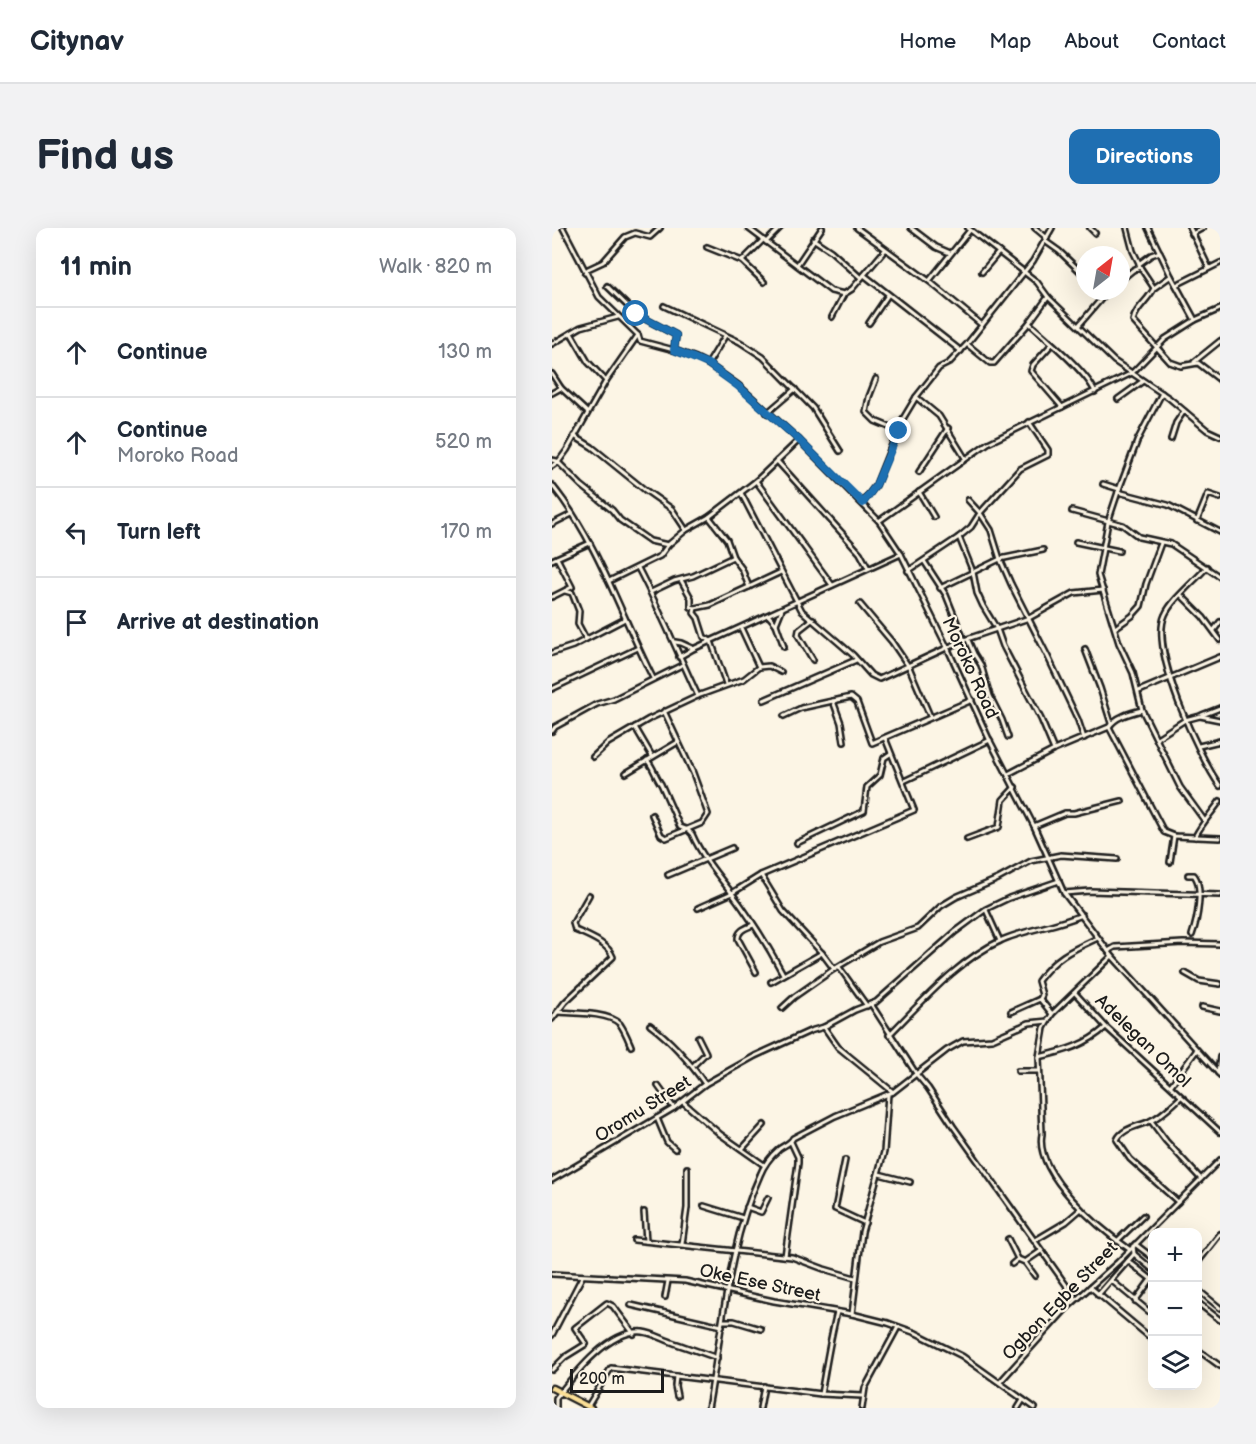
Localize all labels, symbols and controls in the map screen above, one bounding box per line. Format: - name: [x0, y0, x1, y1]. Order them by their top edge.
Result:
- text: Citynav: [30, 25, 124, 58]
- text: Home: [899, 29, 956, 54]
- text: Map: [989, 29, 1031, 54]
- text: About: [1064, 29, 1119, 54]
- text: Contact: [1152, 29, 1226, 54]
- button: Directions: [1069, 129, 1220, 184]
- text: Find us: [36, 131, 174, 182]
- north arrow: [1076, 246, 1130, 300]
- text: 11 min: [60, 252, 132, 283]
- text: Walk · 820 m: [379, 255, 492, 279]
- route start: [622, 300, 648, 326]
- icon: ahead: [60, 336, 93, 369]
- text: Continue: [117, 339, 207, 366]
- text: 130 m: [438, 340, 492, 364]
- text: Continue: [117, 417, 207, 444]
- route end: [885, 417, 911, 443]
- icon: ahead: [60, 426, 93, 459]
- text: 520 m: [435, 430, 492, 454]
- text: Moroko Road: [117, 444, 238, 468]
- icon: left: [60, 516, 93, 549]
- text: Turn left: [117, 519, 201, 546]
- text: 170 m: [441, 520, 492, 544]
- icon: arrive: [60, 606, 93, 639]
- text: Arrive at destination: [117, 609, 319, 636]
- street label: Moroko Road: [937, 614, 1003, 722]
- street label: Adelegan Omol: [1091, 990, 1195, 1092]
- street label: Oromu Street: [591, 1071, 695, 1147]
- map controls: [1148, 1228, 1202, 1390]
- button: +: [1148, 1228, 1202, 1282]
- street label: Ogbon Egbe Street: [998, 1237, 1122, 1364]
- street label: Oke Ese Street: [698, 1260, 823, 1306]
- button: −: [1148, 1282, 1202, 1336]
- button: layers: [1148, 1336, 1202, 1390]
- scale bar: [570, 1366, 664, 1394]
- text: 200 m: [579, 1370, 625, 1389]

